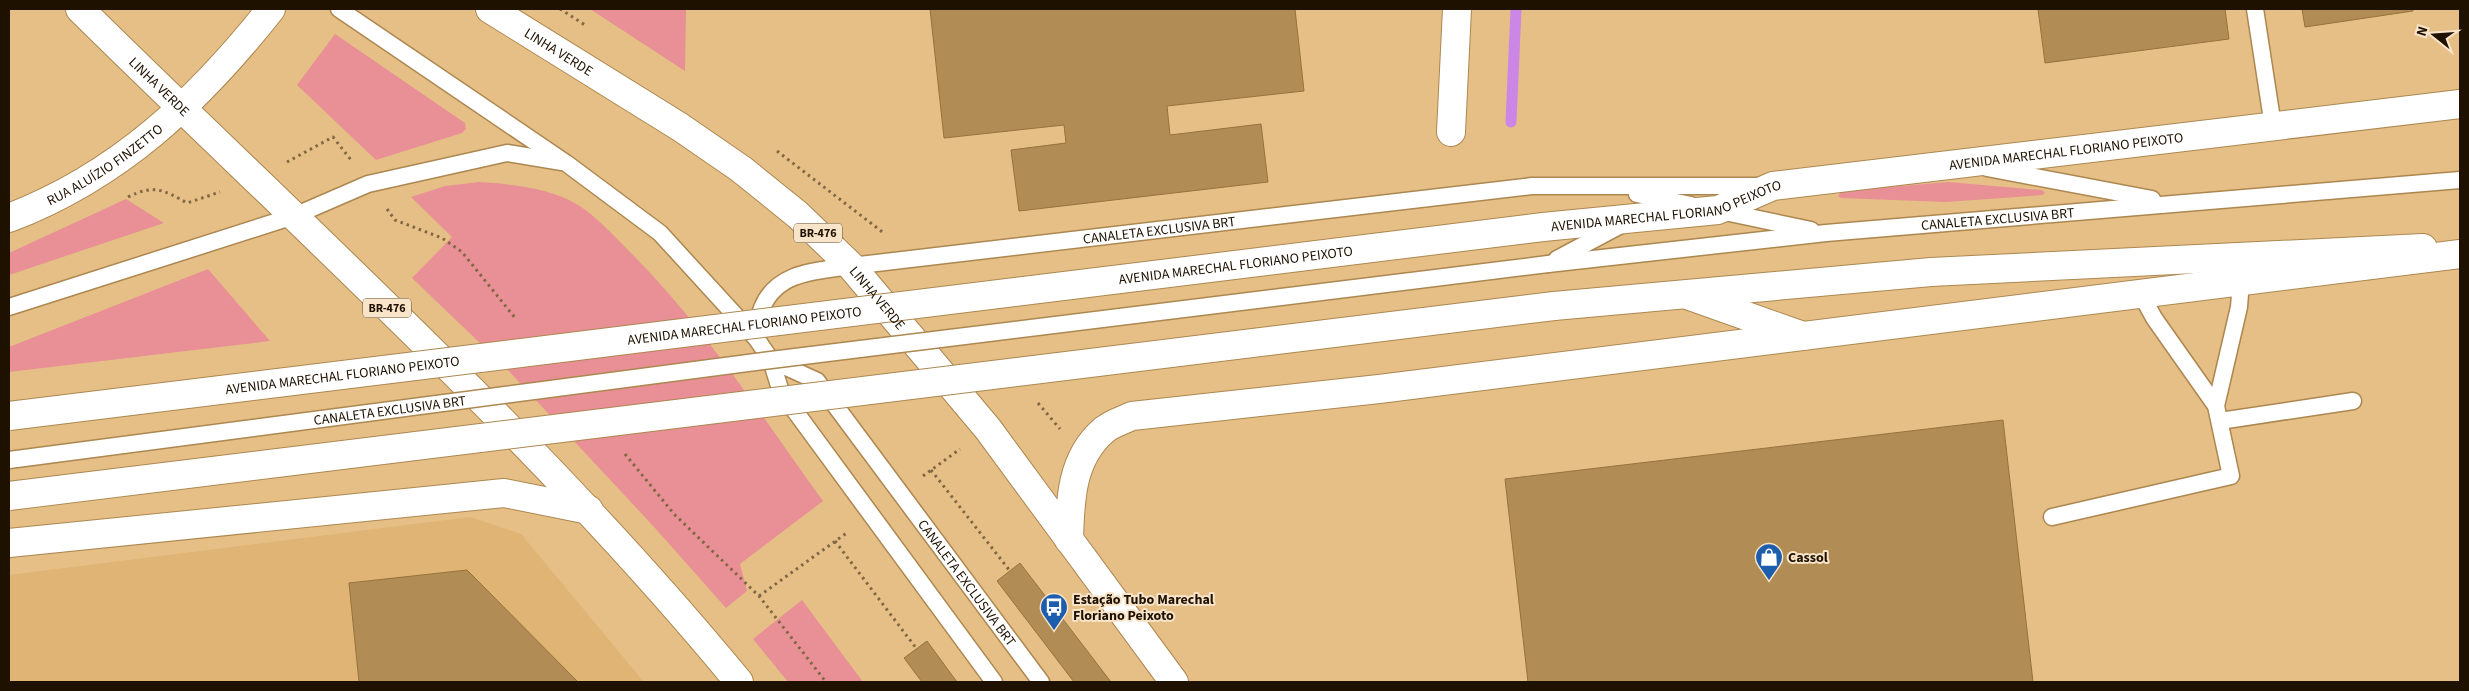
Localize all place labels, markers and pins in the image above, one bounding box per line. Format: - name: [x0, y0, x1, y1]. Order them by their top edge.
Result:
- shop icon: Cassol: [1754, 542, 1784, 581]
- place label: Cassol: [1788, 548, 1828, 568]
- place label: Estação Tubo Marechal Floriano Peixoto: [1073, 590, 1214, 626]
- bus stop icon: Estação Tubo Marechal Floriano Peixoto: [1039, 592, 1069, 631]

